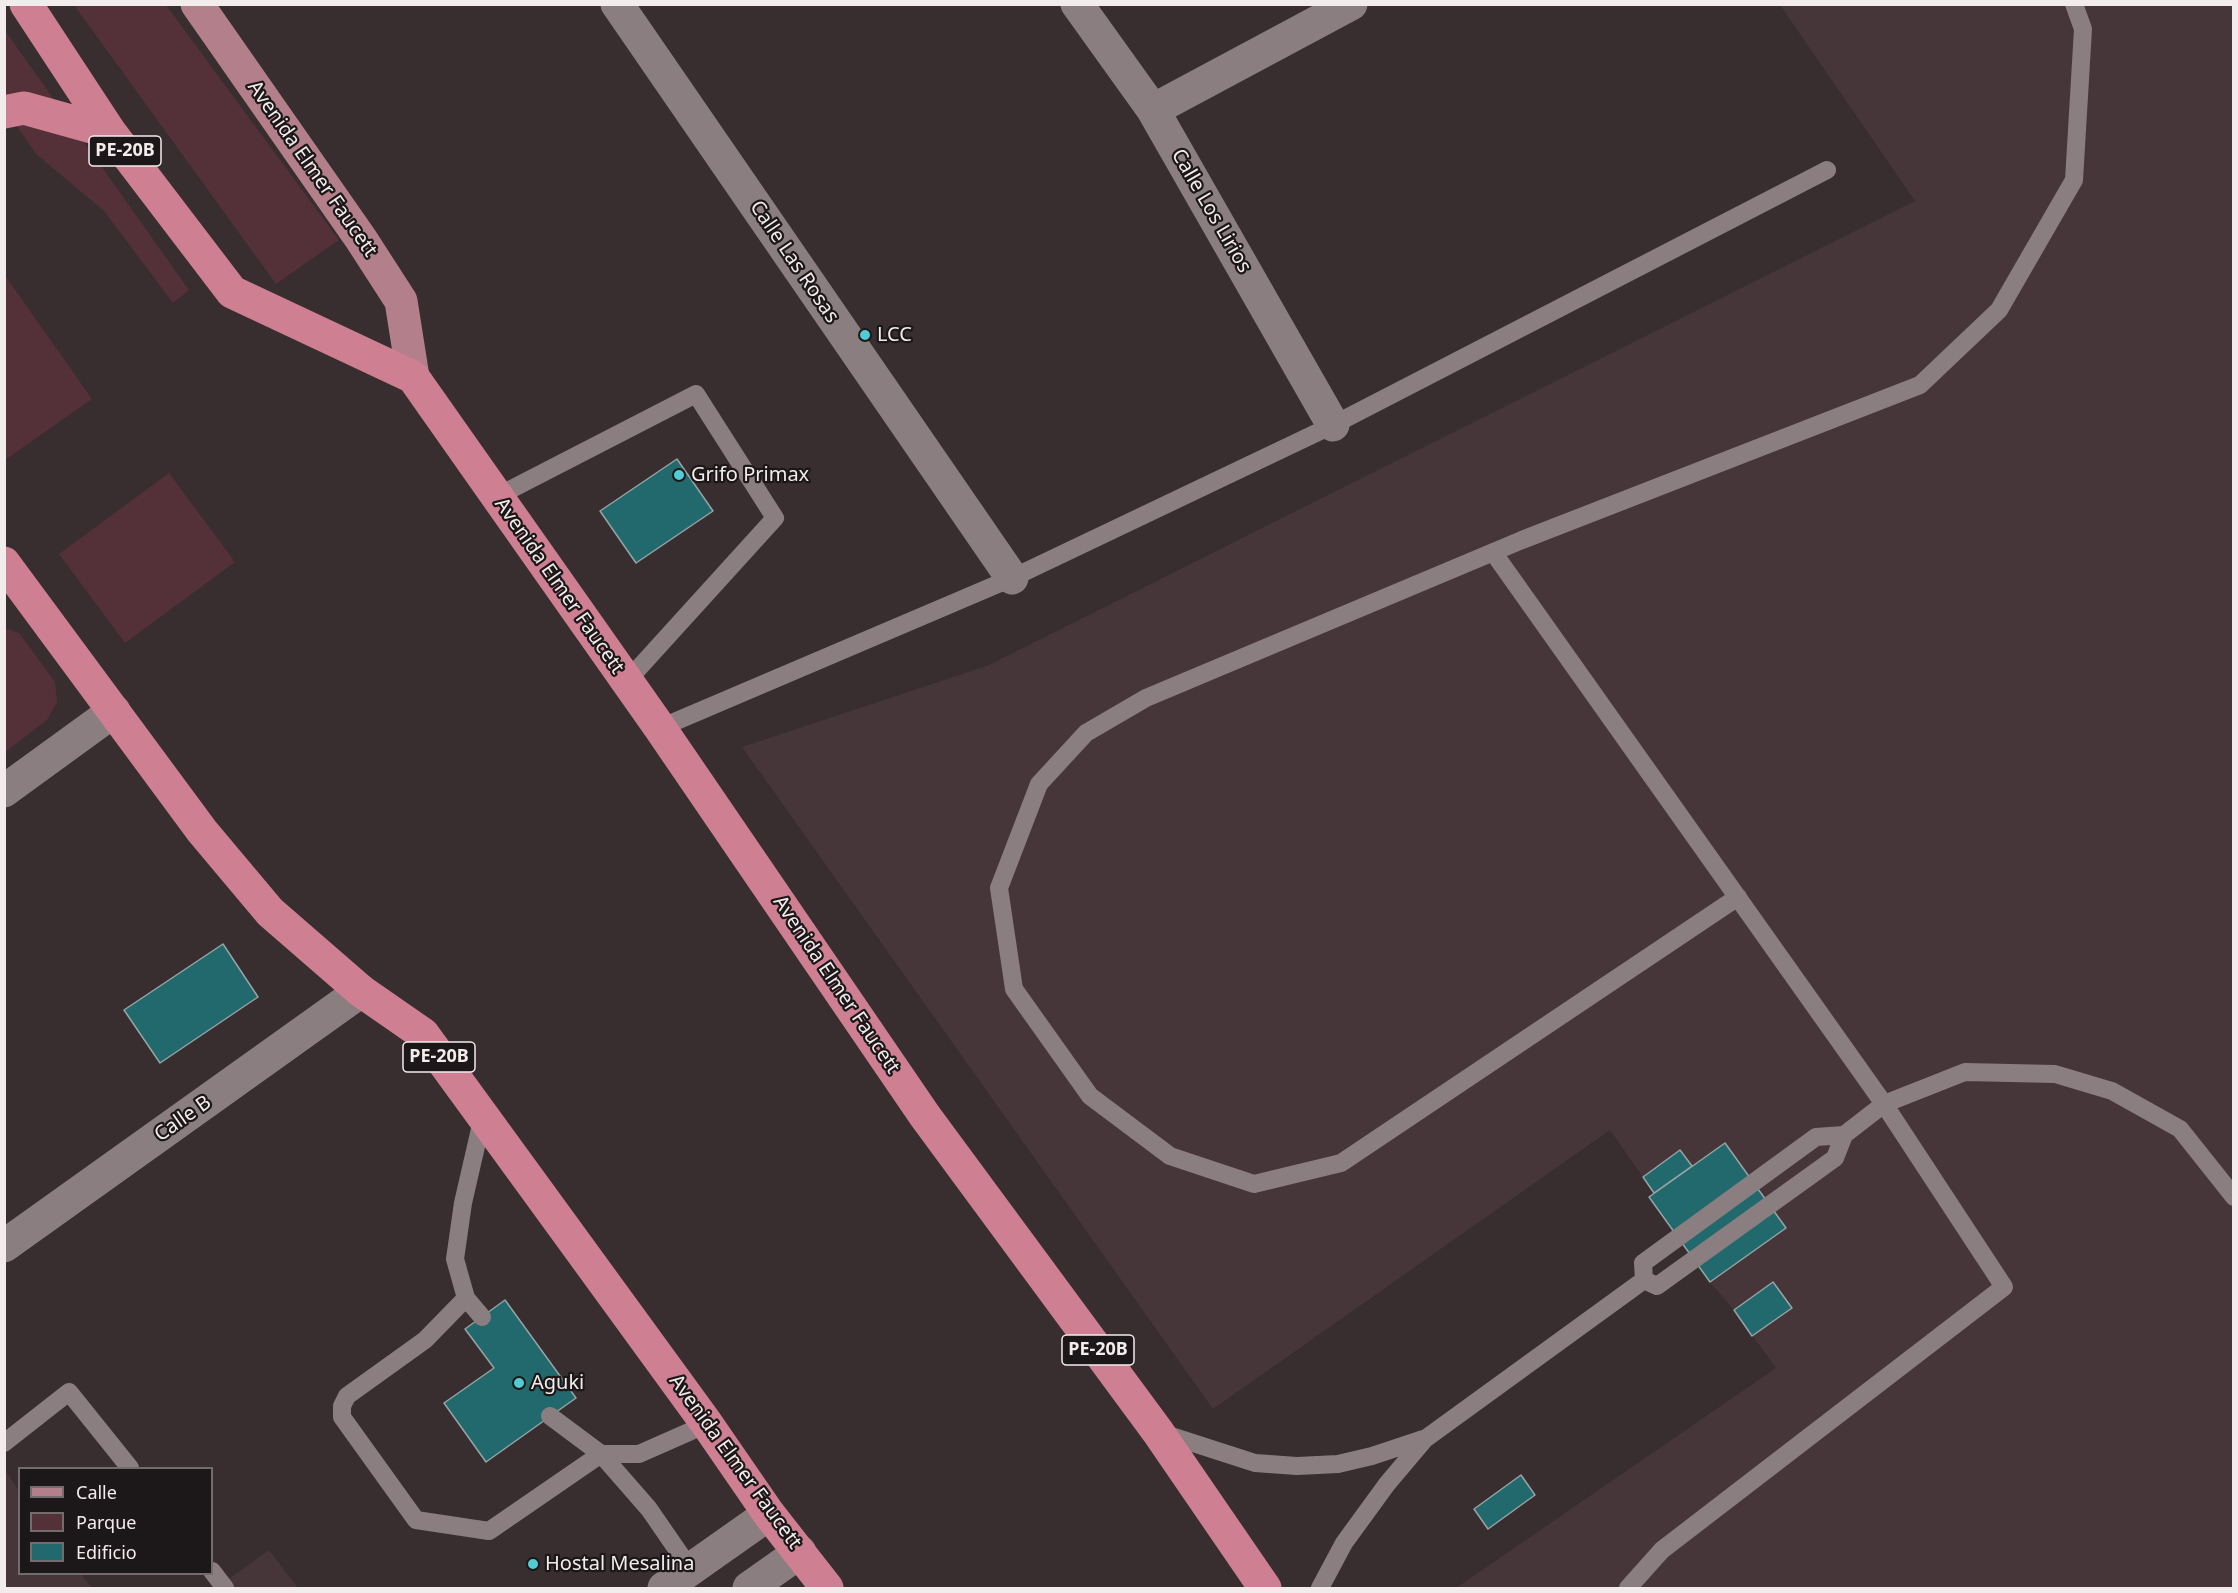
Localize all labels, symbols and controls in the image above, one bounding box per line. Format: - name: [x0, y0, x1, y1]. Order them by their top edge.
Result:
- street label: Avenida Elmer Faucett: [242, 76, 382, 262]
- road number: PE-20B: [89, 136, 161, 166]
- street label: Calle Los Lirios: [1166, 145, 1256, 277]
- street label: Calle Las Rosas: [744, 196, 844, 328]
- place label: LCC: [877, 323, 912, 347]
- marker: LCC: [858, 328, 872, 342]
- place label: Grifo Primax: [691, 463, 809, 487]
- marker: Grifo Primax: [672, 468, 686, 482]
- street label: Avenida Elmer Faucett: [489, 493, 629, 679]
- street label: Avenida Elmer Faucett: [767, 891, 905, 1079]
- road number: PE-20B: [403, 1042, 475, 1072]
- street label: Calle B: [150, 1091, 216, 1147]
- road number: PE-20B: [1062, 1335, 1134, 1365]
- street label: Avenida Elmer Faucett: [664, 1370, 806, 1554]
- place label: Aguki: [531, 1371, 584, 1395]
- marker: Aguki: [512, 1376, 526, 1390]
- legend: [18, 1467, 213, 1575]
- text: Calle: [76, 1480, 117, 1504]
- text: Parque: [76, 1510, 136, 1534]
- text: Edificio: [76, 1540, 137, 1564]
- place label: Hostal Mesalina: [545, 1552, 694, 1576]
- marker: Hostal Mesalina: [526, 1557, 540, 1571]

